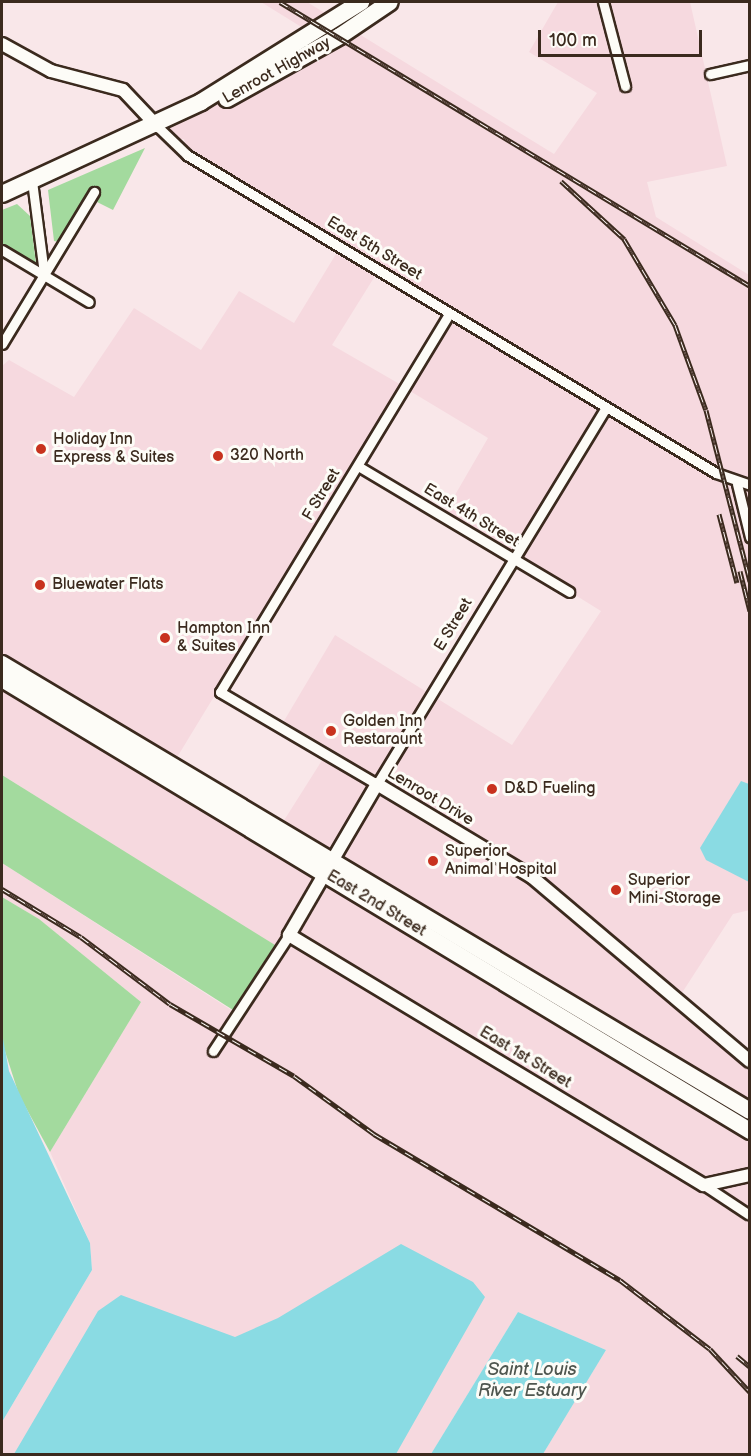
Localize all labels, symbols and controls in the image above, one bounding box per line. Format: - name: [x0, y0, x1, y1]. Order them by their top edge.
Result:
- scale bar: [541, 18, 704, 56]
- text: 100 m: [549, 30, 597, 51]
- street label: Lenroot Highway: [220, 33, 334, 109]
- street label: East 5th Street: [323, 213, 425, 285]
- place label: Holiday Inn Express & Suites: [53, 430, 175, 468]
- marker: Holiday Inn Express & Suites: [34, 442, 48, 456]
- place label: 320 North: [230, 446, 304, 466]
- marker: 320 North: [211, 449, 225, 463]
- street label: F Street: [299, 465, 345, 525]
- street label: East 4th Street: [420, 480, 522, 552]
- place label: Bluewater Flats: [52, 575, 163, 595]
- marker: Bluewater Flats: [33, 578, 47, 592]
- street label: E Street: [431, 595, 477, 655]
- place label: Hampton Inn & Suites: [177, 619, 270, 657]
- marker: Hampton Inn & Suites: [158, 631, 172, 645]
- place label: Golden Inn Restaraunt: [343, 712, 423, 750]
- marker: Golden Inn Restaraunt: [324, 724, 338, 738]
- street label: Lenroot Drive: [383, 764, 477, 830]
- place label: D&D Fueling: [504, 779, 596, 799]
- marker: D&D Fueling: [485, 782, 499, 796]
- place label: Superior Animal Hospital: [445, 842, 557, 880]
- marker: Superior Animal Hospital: [426, 854, 440, 868]
- street label: East 2nd Street: [323, 867, 429, 941]
- place label: Superior Mini-Storage: [628, 871, 721, 909]
- marker: Superior Mini-Storage: [609, 883, 623, 897]
- street label: East 1st Street: [475, 1023, 575, 1093]
- water label: Saint Louis River Estuary: [478, 1360, 586, 1402]

